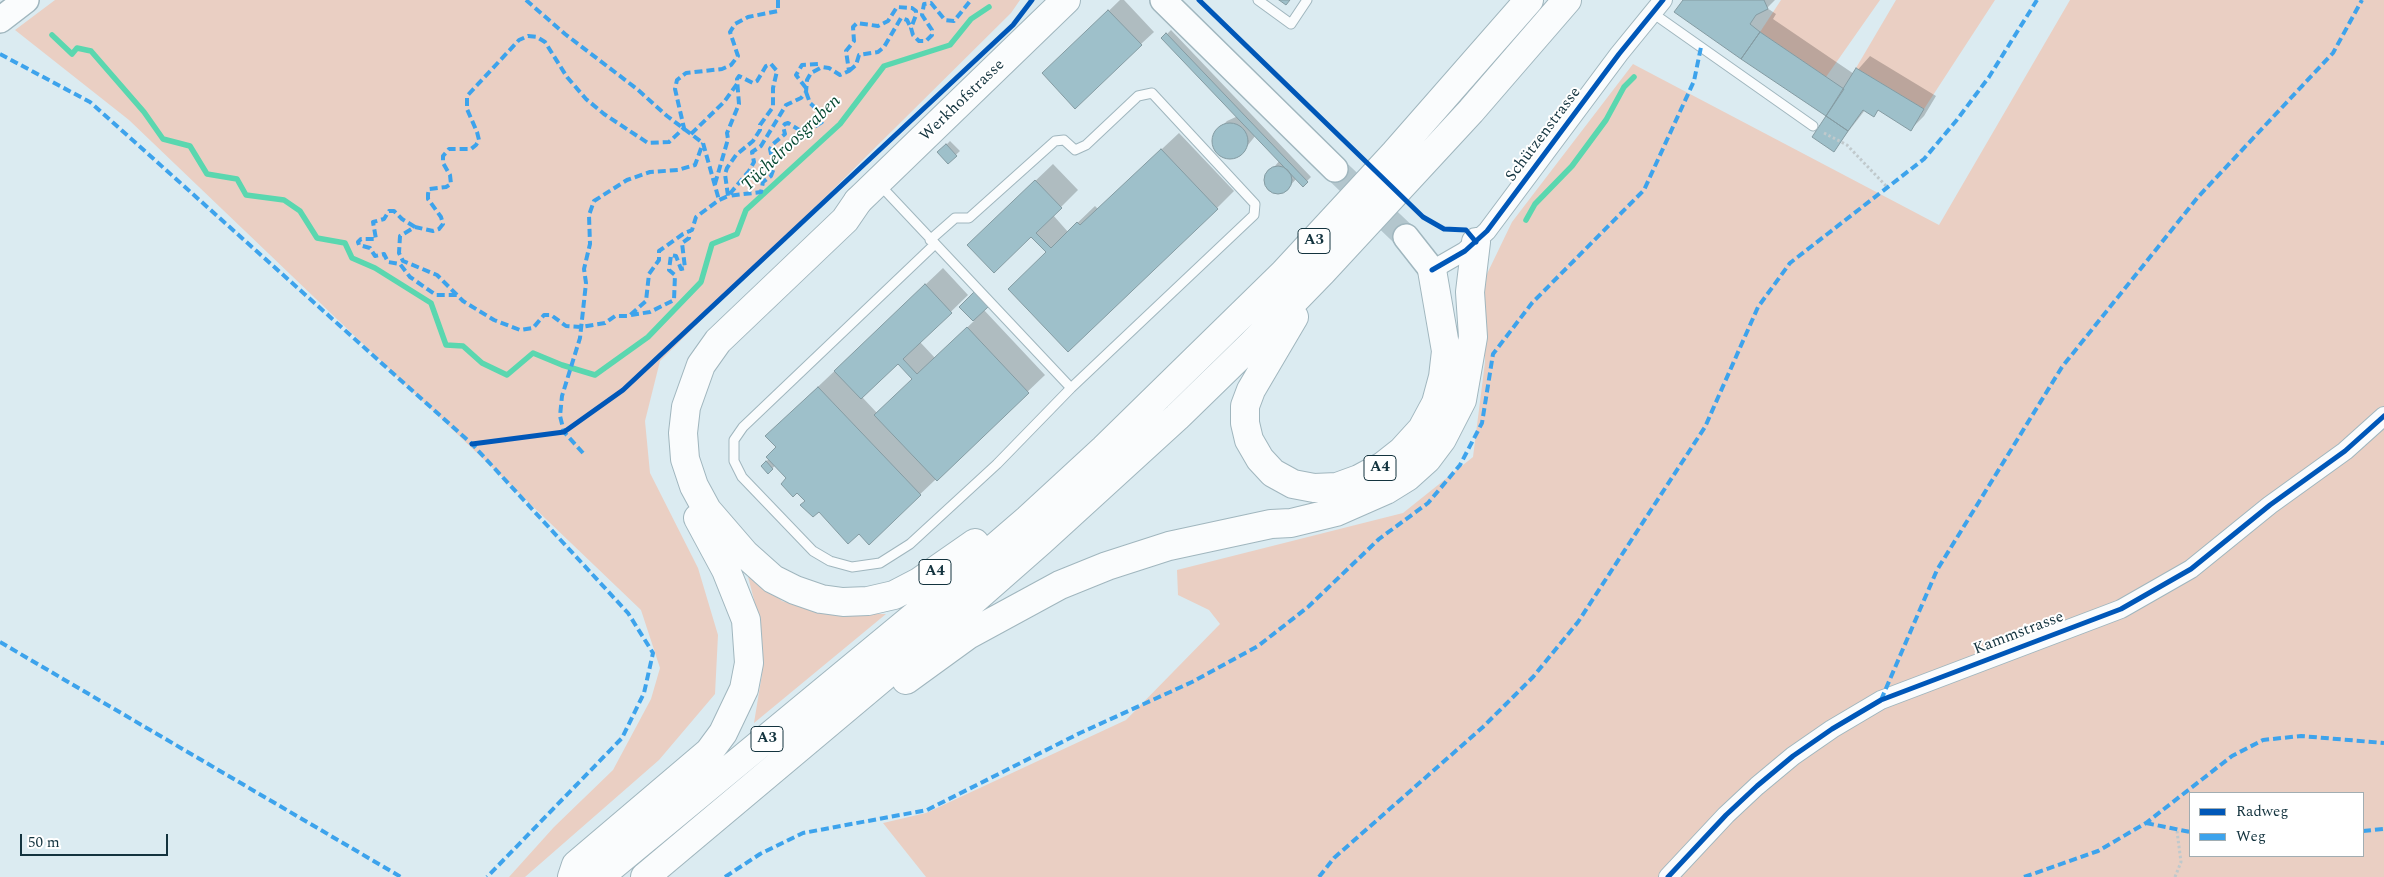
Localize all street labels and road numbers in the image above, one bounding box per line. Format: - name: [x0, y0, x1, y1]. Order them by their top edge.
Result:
- street label: Werkhofstrasse: [917, 56, 1009, 146]
- street label: Schützenstrasse: [1502, 84, 1586, 186]
- road number: A3: [1298, 228, 1330, 254]
- road number: A4: [1364, 456, 1396, 480]
- road number: A4: [919, 560, 951, 584]
- street label: Kammstrasse: [1971, 608, 2067, 660]
- road number: A3: [751, 726, 783, 752]

